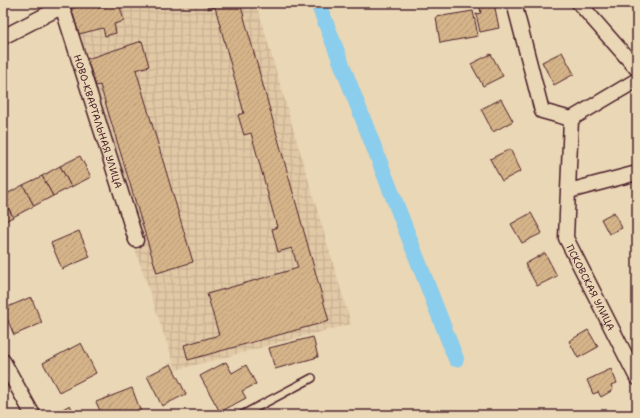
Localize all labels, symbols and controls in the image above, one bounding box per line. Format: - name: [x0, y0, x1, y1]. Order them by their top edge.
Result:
- street label: НОВО-КВАРТАЛЬНАЯ УЛИЦА: [71, 53, 125, 190]
- street label: ПСКОВСКАЯ УЛИЦА: [563, 242, 618, 333]

